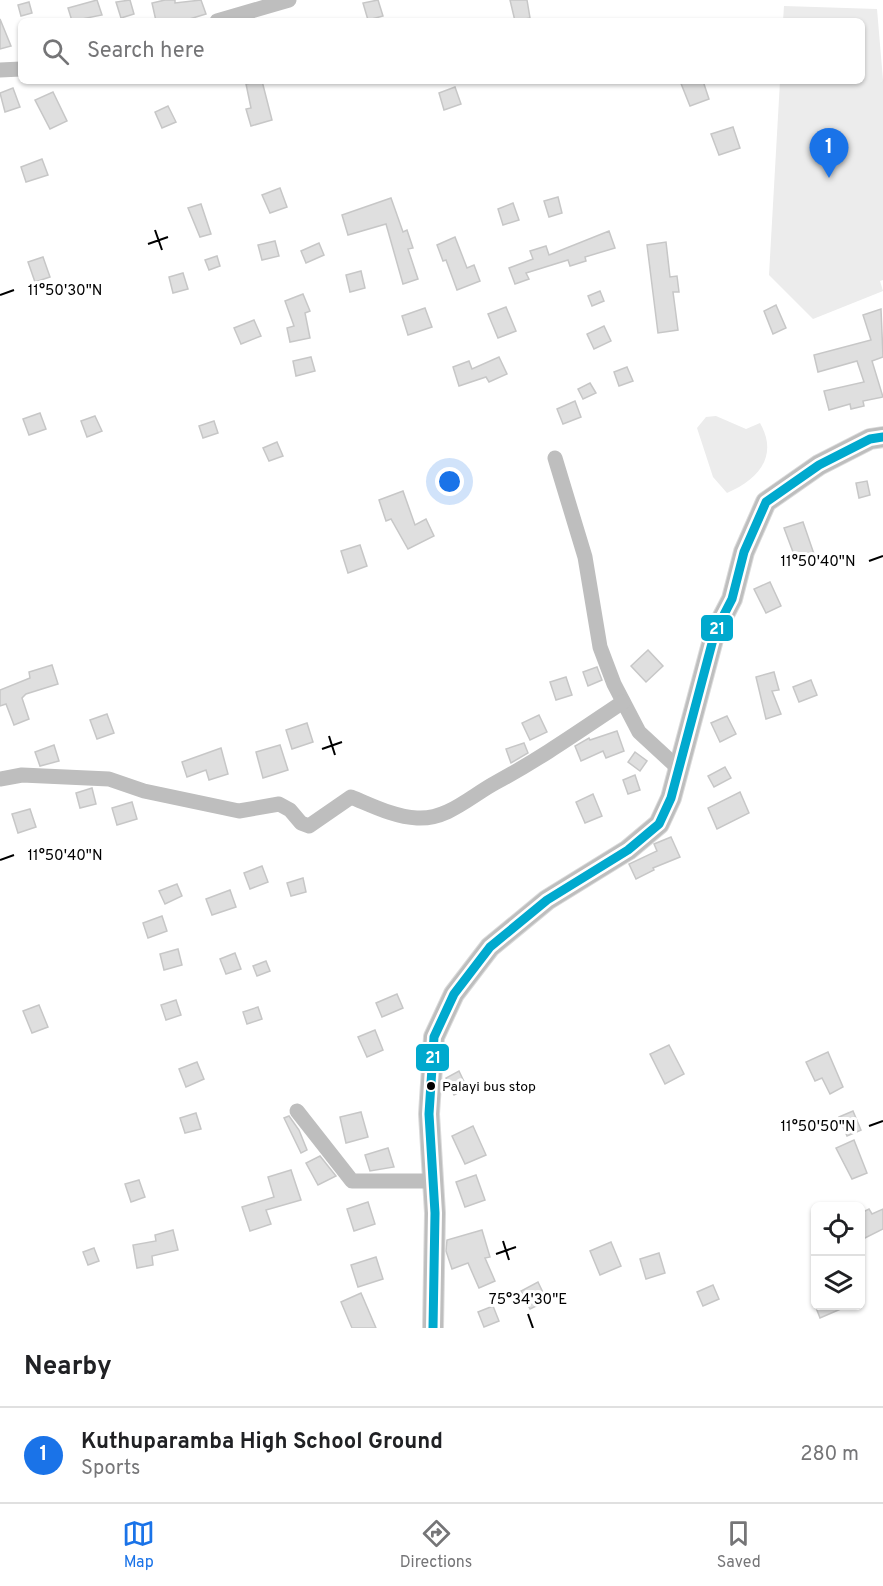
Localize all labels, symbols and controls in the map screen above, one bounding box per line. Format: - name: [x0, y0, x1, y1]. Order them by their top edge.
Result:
- search box: [18, 18, 865, 84]
- icon: search: [39, 35, 72, 68]
- text: Search here: [87, 38, 205, 65]
- pin: 1: [810, 128, 848, 178]
- text: 11°50'30"N: [28, 282, 102, 301]
- your location: [435, 467, 464, 496]
- text: 11°50'40"N: [780, 553, 856, 572]
- line badge: 21: [700, 614, 734, 642]
- text: 21: [709, 620, 725, 640]
- text: 11°50'40"N: [27, 847, 103, 866]
- line badge: 21: [415, 1043, 450, 1072]
- text: 21: [425, 1049, 441, 1069]
- place label: Palayi bus stop: [442, 1079, 536, 1096]
- marker: Palayi bus stop: [425, 1080, 437, 1092]
- text: 11°50'50"N: [780, 1118, 856, 1137]
- map controls: [811, 1202, 865, 1310]
- button: locate: [811, 1202, 865, 1256]
- button: layers: [811, 1256, 865, 1310]
- text: 75°34'30"E: [489, 1291, 567, 1310]
- text: Nearby: [24, 1351, 112, 1384]
- text: Kuthuparamba High School Ground: [81, 1429, 443, 1456]
- text: 1: [40, 1442, 48, 1468]
- text: 280 m: [800, 1442, 859, 1468]
- text: Sports: [81, 1456, 141, 1482]
- tab: Map: [122, 1517, 155, 1573]
- tab: Directions: [400, 1517, 472, 1573]
- tab: Saved: [717, 1517, 761, 1573]

